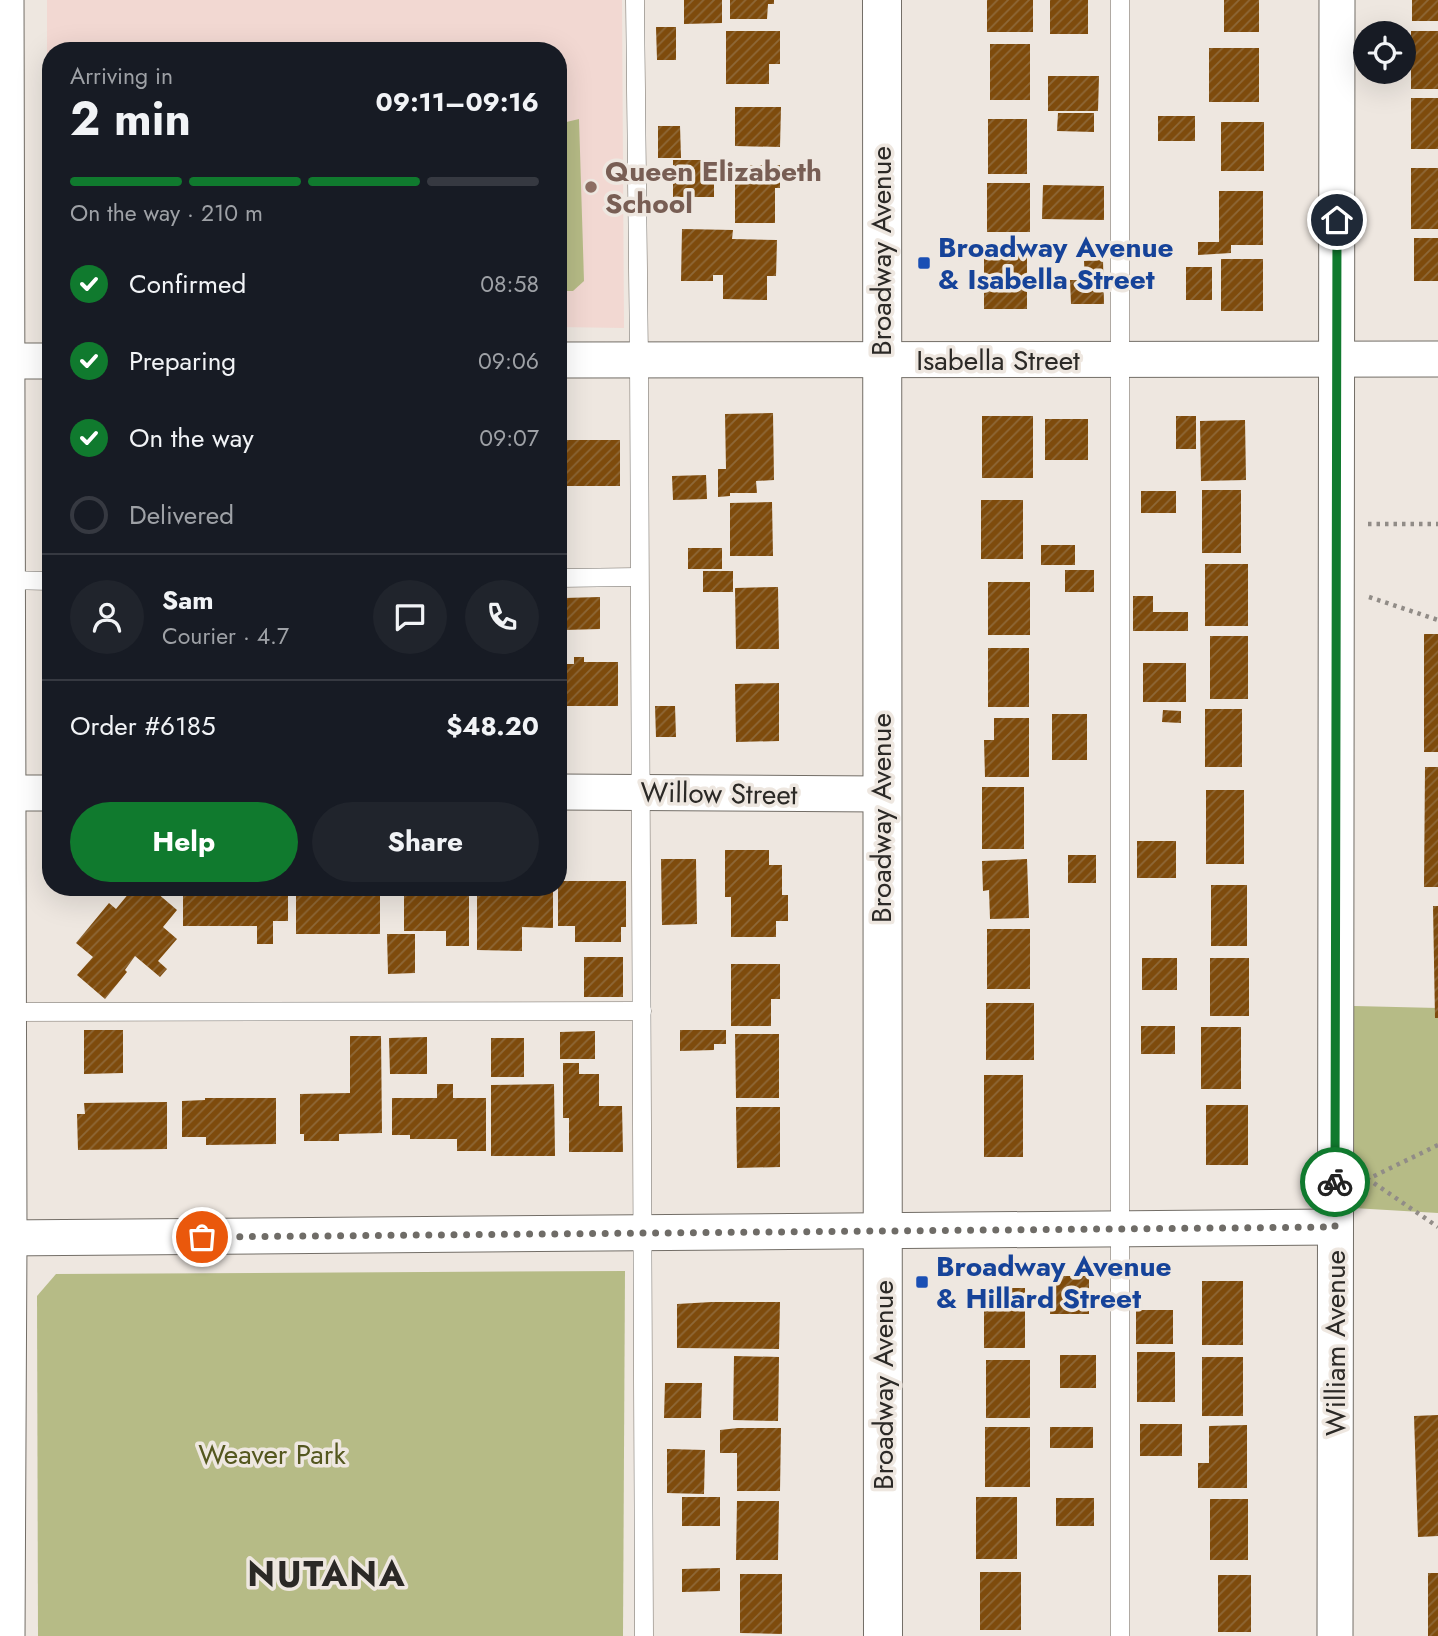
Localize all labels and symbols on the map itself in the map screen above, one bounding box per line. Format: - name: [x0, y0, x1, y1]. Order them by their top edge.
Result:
- street label: Broadway Avenue: [861, 146, 902, 356]
- place label: Queen Elizabeth School: [605, 151, 822, 224]
- marker: Queen Elizabeth School: [583, 179, 599, 195]
- pin: [1307, 190, 1367, 250]
- place label: Broadway Avenue & Isabella Street: [938, 227, 1174, 300]
- marker: Broadway Avenue & Isabella Street: [916, 255, 932, 271]
- street label: Isabella Street: [916, 340, 1080, 381]
- street label: Broadway Avenue: [861, 713, 902, 923]
- street label: Willow Street: [640, 772, 798, 815]
- courier: [1300, 1147, 1370, 1217]
- pin: [172, 1207, 232, 1267]
- place label: Broadway Avenue & Hillard Street: [936, 1246, 1172, 1319]
- street label: William Avenue: [1315, 1250, 1356, 1436]
- marker: Broadway Avenue & Hillard Street: [914, 1274, 930, 1290]
- street label: Broadway Avenue: [863, 1280, 904, 1490]
- park label: Weaver Park: [198, 1434, 346, 1475]
- district label: NUTANA: [247, 1549, 407, 1599]

